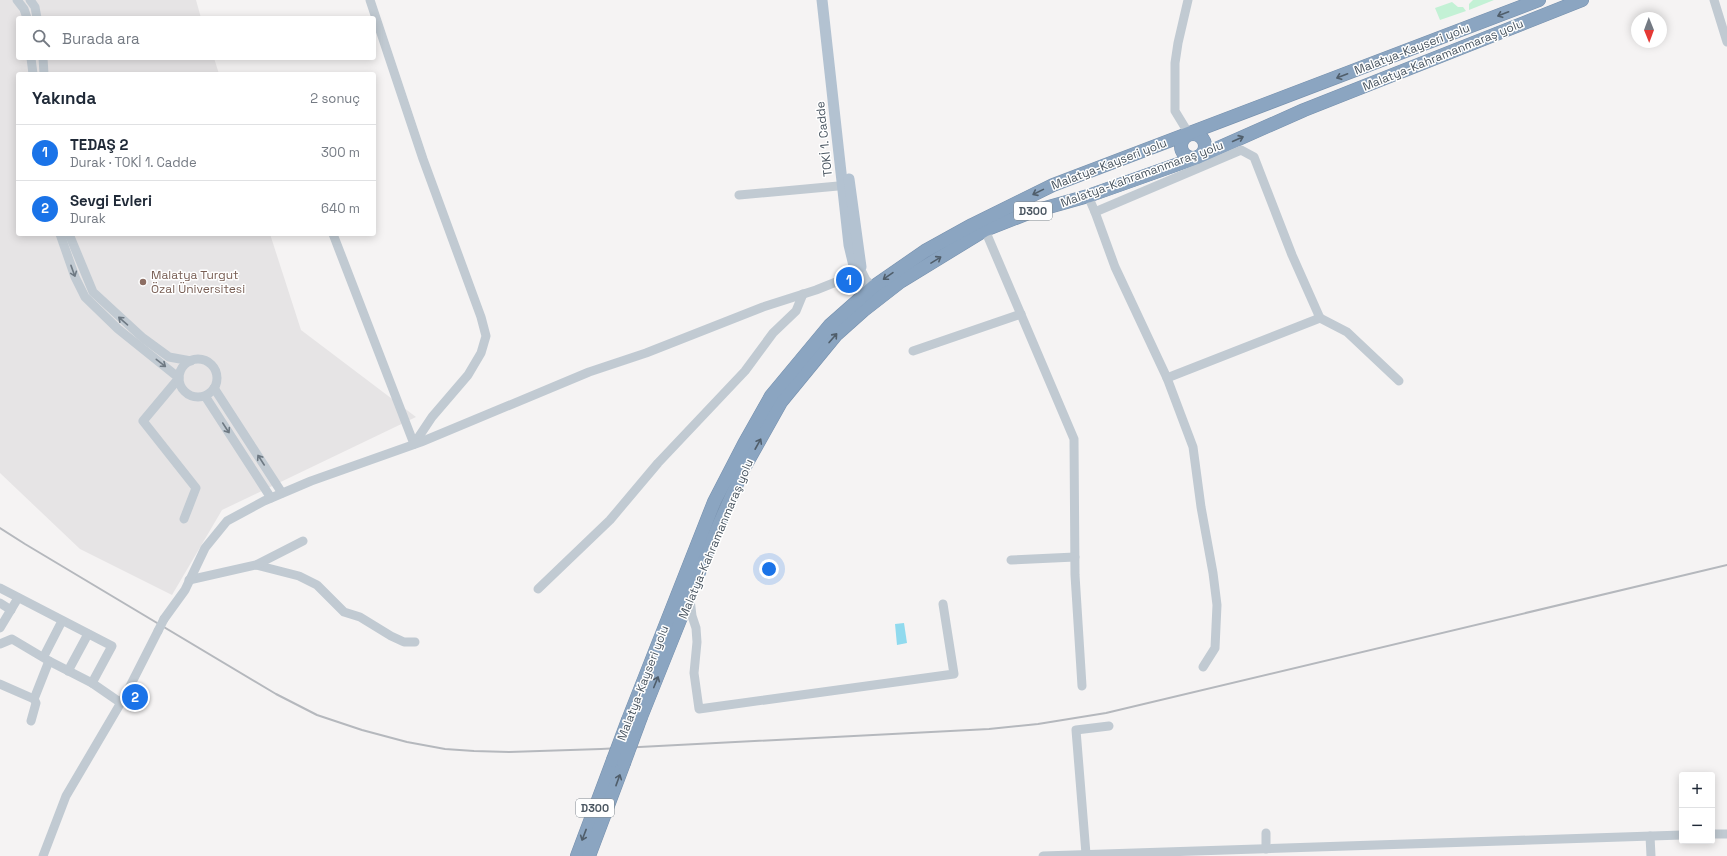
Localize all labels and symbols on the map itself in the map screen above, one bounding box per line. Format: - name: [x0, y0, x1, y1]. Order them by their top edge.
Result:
- one-way arrow: [1498, 11, 1510, 19]
- north arrow: [1631, 12, 1667, 48]
- street label: Malatya-Kahramanmaraş yolu: [1360, 15, 1526, 95]
- street label: Malatya-Kayseri yolu: [1352, 20, 1472, 78]
- one-way arrow: [1337, 72, 1349, 80]
- street label: TOKİ 1. Cadde: [812, 100, 836, 178]
- street label: Malatya-Kayseri yolu: [1049, 135, 1169, 193]
- one-way arrow: [1231, 135, 1243, 143]
- street label: Malatya-Kahramanmaraş yolu: [1058, 137, 1226, 211]
- one-way arrow: [1032, 189, 1044, 196]
- road number: D300: [1014, 202, 1052, 220]
- one-way arrow: [930, 256, 941, 264]
- one-way arrow: [70, 264, 77, 277]
- pin: 1: [836, 265, 862, 295]
- place label: Malatya Turgut Özal Üniversitesi: [151, 267, 245, 297]
- one-way arrow: [883, 272, 894, 280]
- marker: Malatya Turgut Özal Üniversitesi: [138, 277, 148, 287]
- one-way arrow: [117, 316, 128, 325]
- one-way arrow: [829, 333, 838, 344]
- one-way arrow: [156, 359, 167, 368]
- one-way arrow: [221, 423, 230, 434]
- one-way arrow: [754, 438, 762, 450]
- one-way arrow: [256, 455, 265, 466]
- street label: Malatya-Kahramanmaraş yolu: [675, 457, 757, 621]
- your location: [759, 559, 779, 579]
- street label: Malatya-Kayseri yolu: [614, 623, 672, 743]
- one-way arrow: [653, 676, 660, 688]
- pin: 2: [122, 682, 148, 712]
- one-way arrow: [614, 775, 622, 787]
- road number: D300: [576, 799, 614, 817]
- one-way arrow: [580, 829, 588, 841]

